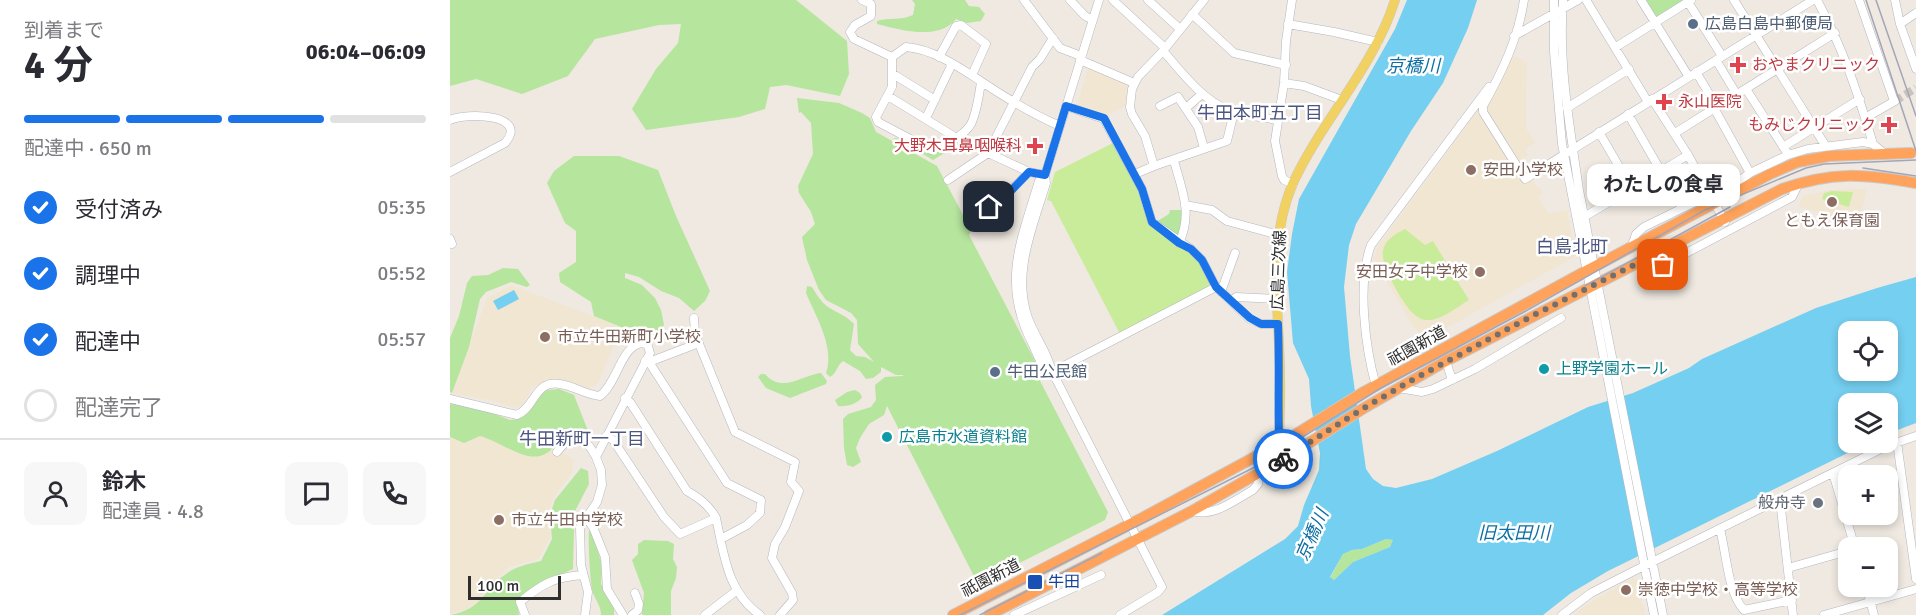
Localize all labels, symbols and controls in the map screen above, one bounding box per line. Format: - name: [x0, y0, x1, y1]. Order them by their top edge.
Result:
- place label: 広島白島中郵便局: [1705, 14, 1833, 34]
- marker: 広島白島中郵便局: [1686, 17, 1700, 31]
- text: 到着まで: [24, 18, 104, 43]
- text: 06:04–06:09: [306, 38, 426, 65]
- text: 4 分: [24, 41, 93, 89]
- water label: 京橋川: [1386, 55, 1442, 77]
- place label: おやまクリニック: [1752, 55, 1880, 75]
- marker: おやまクリニック: [1729, 56, 1747, 74]
- place label: 永山医院: [1678, 92, 1742, 112]
- marker: 永山医院: [1655, 93, 1673, 111]
- district label: 牛田本町五丁目: [1197, 102, 1323, 124]
- place label: もみじクリニック: [1748, 115, 1876, 135]
- marker: もみじクリニック: [1880, 116, 1898, 134]
- text: 配達中 · 650 m: [24, 136, 152, 161]
- place label: 大野木耳鼻咽喉科: [894, 136, 1022, 156]
- marker: 大野木耳鼻咽喉科: [1026, 137, 1044, 155]
- place label: 安田小学校: [1483, 160, 1563, 180]
- marker: 安田小学校: [1464, 163, 1478, 177]
- callout: わたしの食卓: [1586, 163, 1740, 205]
- text: わたしの食卓: [1604, 172, 1724, 197]
- pin: [963, 181, 1014, 232]
- icon: home: [972, 190, 1005, 223]
- icon: check: [24, 191, 57, 224]
- text: 05:35: [377, 195, 426, 220]
- marker: ともえ保育園: [1825, 195, 1839, 209]
- text: 受付済み: [75, 196, 163, 223]
- place label: ともえ保育園: [1784, 211, 1880, 231]
- street label: 広島三次線: [1268, 230, 1290, 310]
- district label: 白島北町: [1536, 236, 1608, 258]
- pin: [1637, 239, 1688, 290]
- icon: bag: [1646, 248, 1679, 281]
- icon: check: [24, 257, 57, 290]
- text: 05:52: [377, 261, 426, 286]
- text: 調理中: [75, 262, 141, 289]
- place label: 安田女子中学校: [1356, 262, 1468, 282]
- marker: 安田女子中学校: [1473, 265, 1487, 279]
- map controls: [1838, 321, 1898, 597]
- button: locate: [1838, 321, 1898, 381]
- street label: 祇園新道: [1384, 322, 1450, 370]
- icon: check: [24, 323, 57, 356]
- text: 05:57: [377, 327, 426, 352]
- place label: 市立牛田新町小学校: [557, 327, 701, 347]
- text: 配達中: [75, 328, 141, 355]
- marker: 市立牛田新町小学校: [538, 330, 552, 344]
- place label: 上野学園ホール: [1556, 359, 1668, 379]
- place label: 牛田公民館: [1007, 362, 1087, 382]
- marker: 上野学園ホール: [1537, 362, 1551, 376]
- marker: 牛田公民館: [988, 365, 1002, 379]
- button: layers: [1838, 393, 1898, 453]
- text: 配達完了: [75, 394, 163, 421]
- place label: 広島市水道資料館: [899, 427, 1027, 447]
- district label: 牛田新町一丁目: [519, 428, 645, 450]
- courier: [1253, 429, 1313, 489]
- marker: 広島市水道資料館: [880, 430, 894, 444]
- icon: bike: [1267, 443, 1300, 476]
- button: person: [24, 462, 87, 525]
- button: chat: [285, 462, 348, 525]
- button: phone: [363, 462, 426, 525]
- button: +: [1838, 465, 1898, 525]
- text: 鈴木: [102, 468, 146, 495]
- place label: 般舟寺: [1758, 493, 1806, 513]
- marker: 般舟寺: [1811, 496, 1825, 510]
- text: 配達員 · 4.8: [102, 499, 204, 524]
- water label: 京橋川: [1291, 504, 1334, 564]
- place label: 市立牛田中学校: [511, 510, 623, 530]
- marker: 市立牛田中学校: [492, 513, 506, 527]
- water label: 旧太田川: [1478, 522, 1552, 544]
- button: −: [1838, 537, 1898, 597]
- street label: 祇園新道: [958, 555, 1024, 601]
- place label: 牛田: [1048, 572, 1080, 592]
- scale bar: [468, 573, 561, 600]
- marker: 牛田: [1026, 573, 1044, 591]
- text: 100 m: [477, 576, 519, 596]
- place label: 崇徳中学校・高等学校: [1638, 580, 1798, 600]
- marker: 崇徳中学校・高等学校: [1619, 583, 1633, 597]

